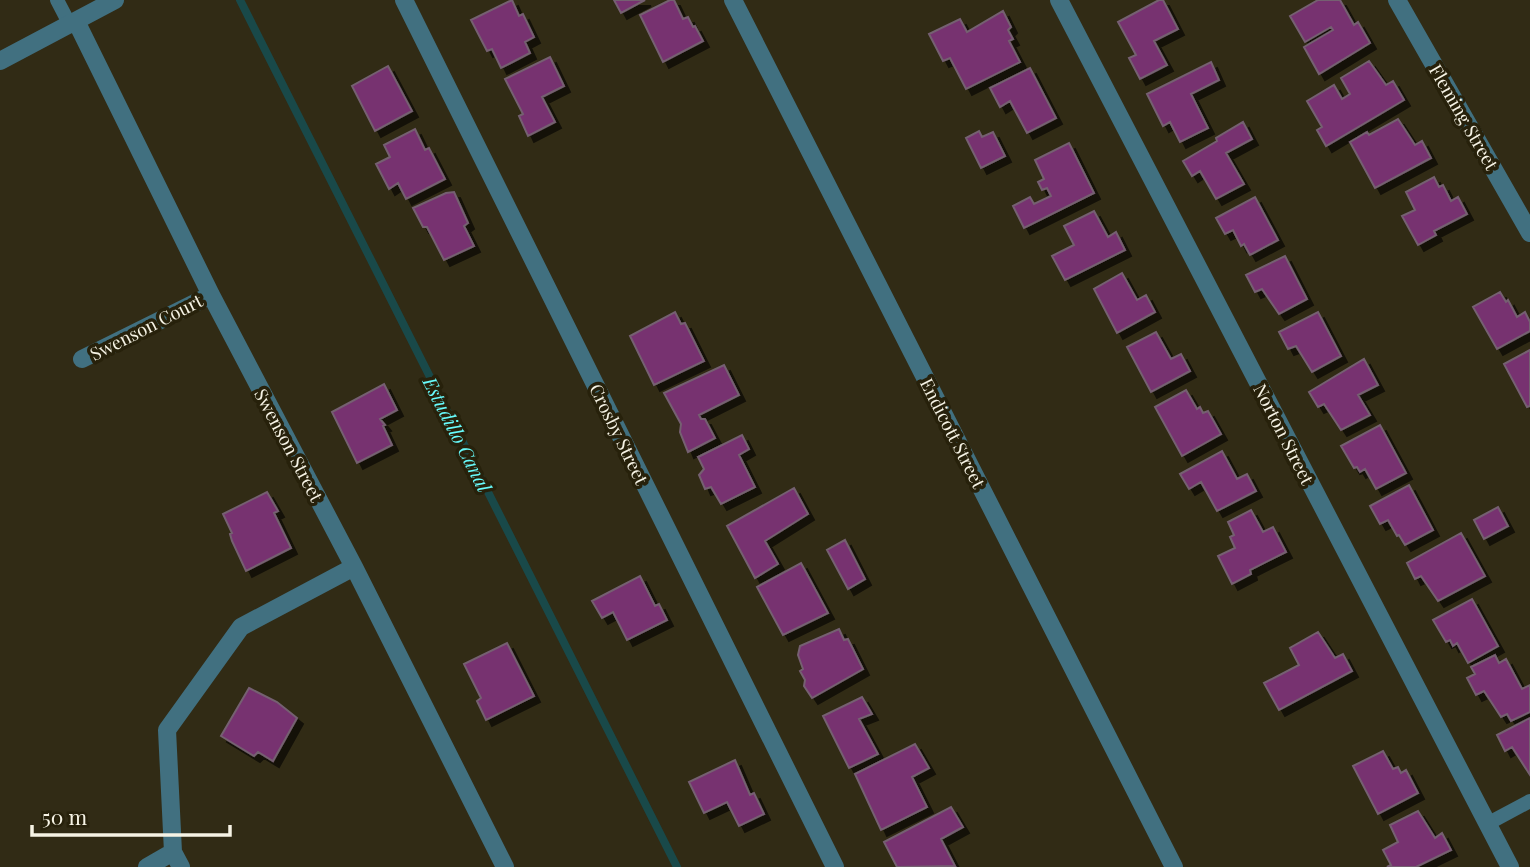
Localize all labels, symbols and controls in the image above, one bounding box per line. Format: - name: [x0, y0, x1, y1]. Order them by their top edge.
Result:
- street label: Fleming Street: [1424, 60, 1504, 175]
- street label: Swenson Court: [86, 288, 207, 366]
- water label: Estudillo Canal: [417, 371, 498, 497]
- street label: Endicott Street: [915, 374, 991, 493]
- street label: Crosby Street: [584, 380, 654, 489]
- street label: Norton Street: [1248, 380, 1320, 489]
- street label: Swenson Street: [249, 384, 329, 506]
- scale bar: [32, 794, 229, 838]
- text: 50 m: [42, 802, 88, 830]

